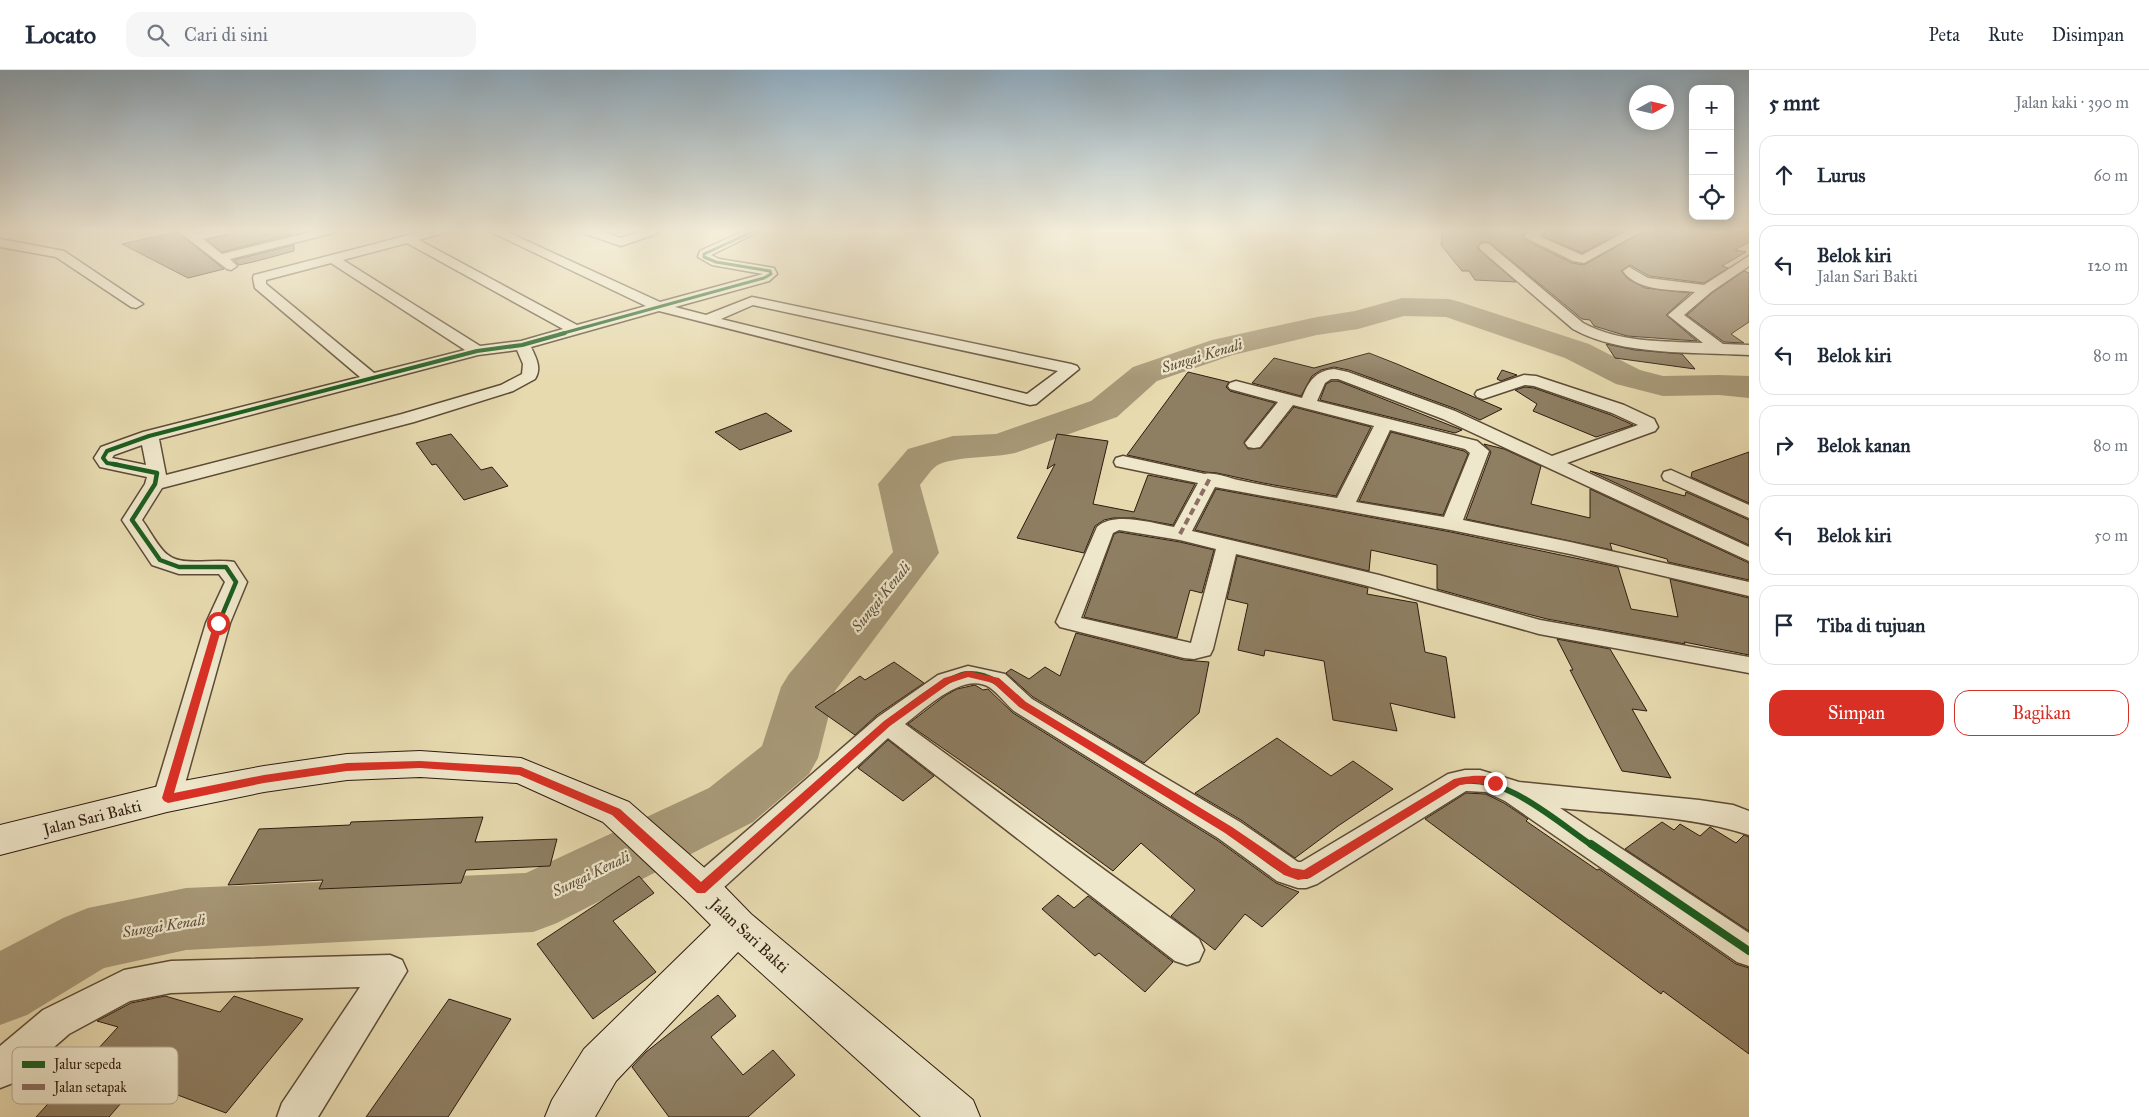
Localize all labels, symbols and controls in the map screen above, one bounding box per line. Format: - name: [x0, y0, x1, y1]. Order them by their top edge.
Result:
- search box: [126, 12, 476, 57]
- text: Locato: [25, 20, 96, 50]
- icon: search: [144, 21, 172, 49]
- text: Cari di sini: [184, 23, 268, 46]
- text: Peta: [1929, 24, 1960, 46]
- text: Rute: [1988, 24, 2024, 46]
- text: Disimpan: [2052, 24, 2124, 46]
- north arrow: [1629, 85, 1674, 130]
- map controls: [1689, 85, 1734, 220]
- button: +: [1689, 85, 1734, 130]
- text: 5 mnt: [1769, 90, 1820, 116]
- text: Jalan kaki · 390 m: [2015, 93, 2129, 112]
- button: −: [1689, 130, 1734, 175]
- icon: ahead: [1770, 161, 1798, 189]
- text: Lurus: [1817, 164, 1865, 187]
- text: 60 m: [2094, 166, 2128, 185]
- button: locate: [1689, 175, 1734, 220]
- text: Belok kiri: [1817, 244, 1891, 267]
- icon: left: [1770, 251, 1798, 279]
- text: 120 m: [2088, 256, 2128, 275]
- text: Jalan Sari Bakti: [1817, 267, 1918, 286]
- water label: Sungai Kenali: [1158, 335, 1245, 377]
- icon: left: [1770, 341, 1798, 369]
- text: Belok kiri: [1817, 344, 1891, 367]
- text: 80 m: [2093, 346, 2128, 365]
- icon: right: [1770, 431, 1798, 459]
- text: Belok kanan: [1817, 434, 1911, 457]
- text: 80 m: [2093, 436, 2128, 455]
- icon: left: [1770, 521, 1798, 549]
- text: Belok kiri: [1817, 524, 1891, 547]
- text: 50 m: [2094, 526, 2128, 545]
- water label: Sungai Kenali: [847, 558, 915, 636]
- icon: arrive: [1770, 611, 1798, 639]
- route start: [207, 612, 230, 635]
- text: Tiba di tujuan: [1817, 614, 1925, 637]
- button: Simpan: [1769, 690, 1944, 736]
- button: Bagikan: [1954, 690, 2129, 736]
- route end: [1484, 772, 1507, 795]
- street label: Jalan Sari Bakti: [39, 796, 144, 840]
- water label: Sungai Kenali: [548, 847, 633, 901]
- street label: Jalan Sari Bakti: [704, 893, 793, 978]
- water label: Sungai Kenali: [120, 910, 207, 942]
- legend: [12, 1047, 178, 1104]
- text: Jalur sepeda: [52, 1056, 121, 1074]
- text: Jalan setapak: [52, 1079, 127, 1097]

